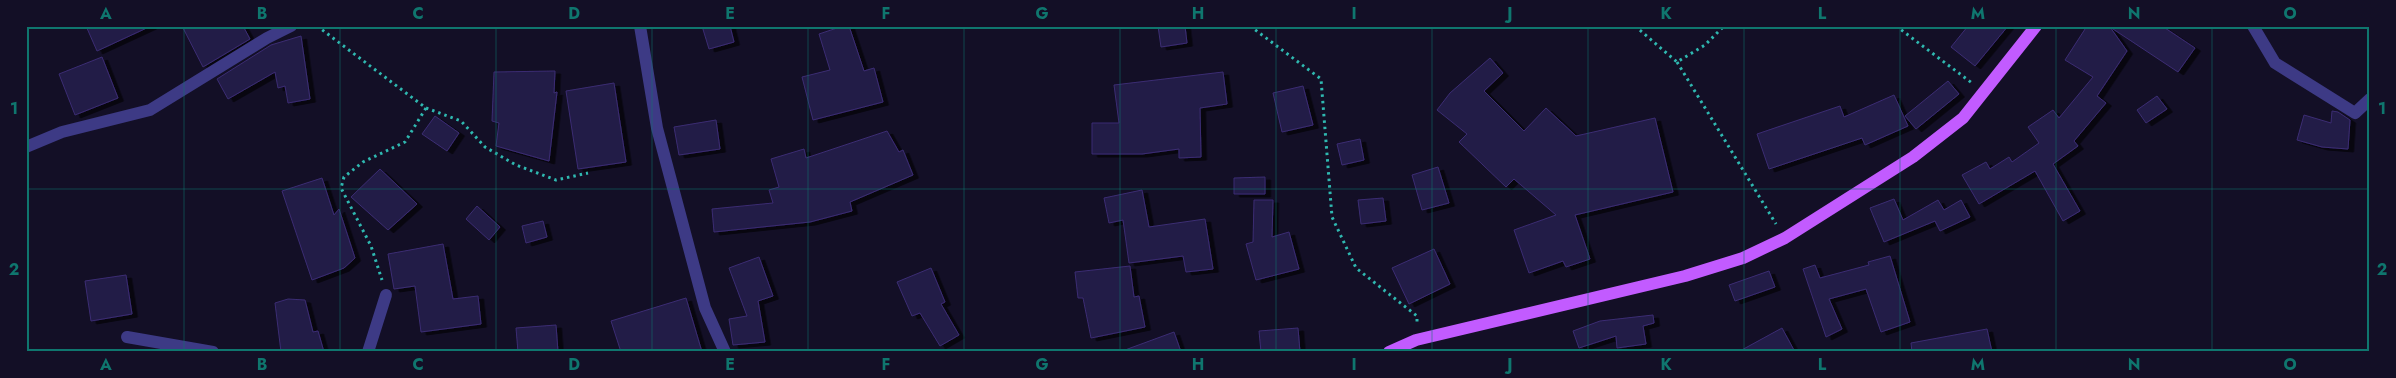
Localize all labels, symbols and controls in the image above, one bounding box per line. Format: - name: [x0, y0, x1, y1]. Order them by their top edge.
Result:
- text: A: [99, 2, 112, 25]
- text: B: [257, 2, 267, 25]
- text: C: [412, 2, 424, 25]
- text: D: [568, 2, 580, 25]
- text: E: [725, 2, 735, 25]
- text: F: [882, 2, 890, 25]
- text: G: [1035, 2, 1049, 25]
- text: H: [1192, 2, 1204, 25]
- text: I: [1351, 2, 1357, 25]
- text: J: [1504, 2, 1513, 25]
- text: K: [1660, 2, 1672, 25]
- text: L: [1818, 2, 1827, 25]
- text: M: [1971, 2, 1985, 25]
- text: N: [2128, 2, 2140, 25]
- text: O: [2283, 2, 2297, 25]
- text: 1: [10, 97, 18, 120]
- text: 1: [2378, 97, 2386, 120]
- text: 2: [9, 258, 19, 281]
- text: 2: [2377, 258, 2387, 281]
- text: A: [99, 353, 112, 376]
- text: B: [257, 353, 267, 376]
- text: C: [412, 353, 424, 376]
- text: D: [568, 353, 580, 376]
- text: E: [725, 353, 735, 376]
- text: F: [882, 353, 890, 376]
- text: G: [1035, 353, 1049, 376]
- text: H: [1192, 353, 1204, 376]
- text: I: [1351, 353, 1357, 376]
- text: J: [1504, 353, 1513, 376]
- text: K: [1660, 353, 1672, 376]
- text: L: [1818, 353, 1827, 376]
- text: M: [1971, 353, 1985, 376]
- text: N: [2128, 353, 2140, 376]
- text: O: [2283, 353, 2297, 376]

